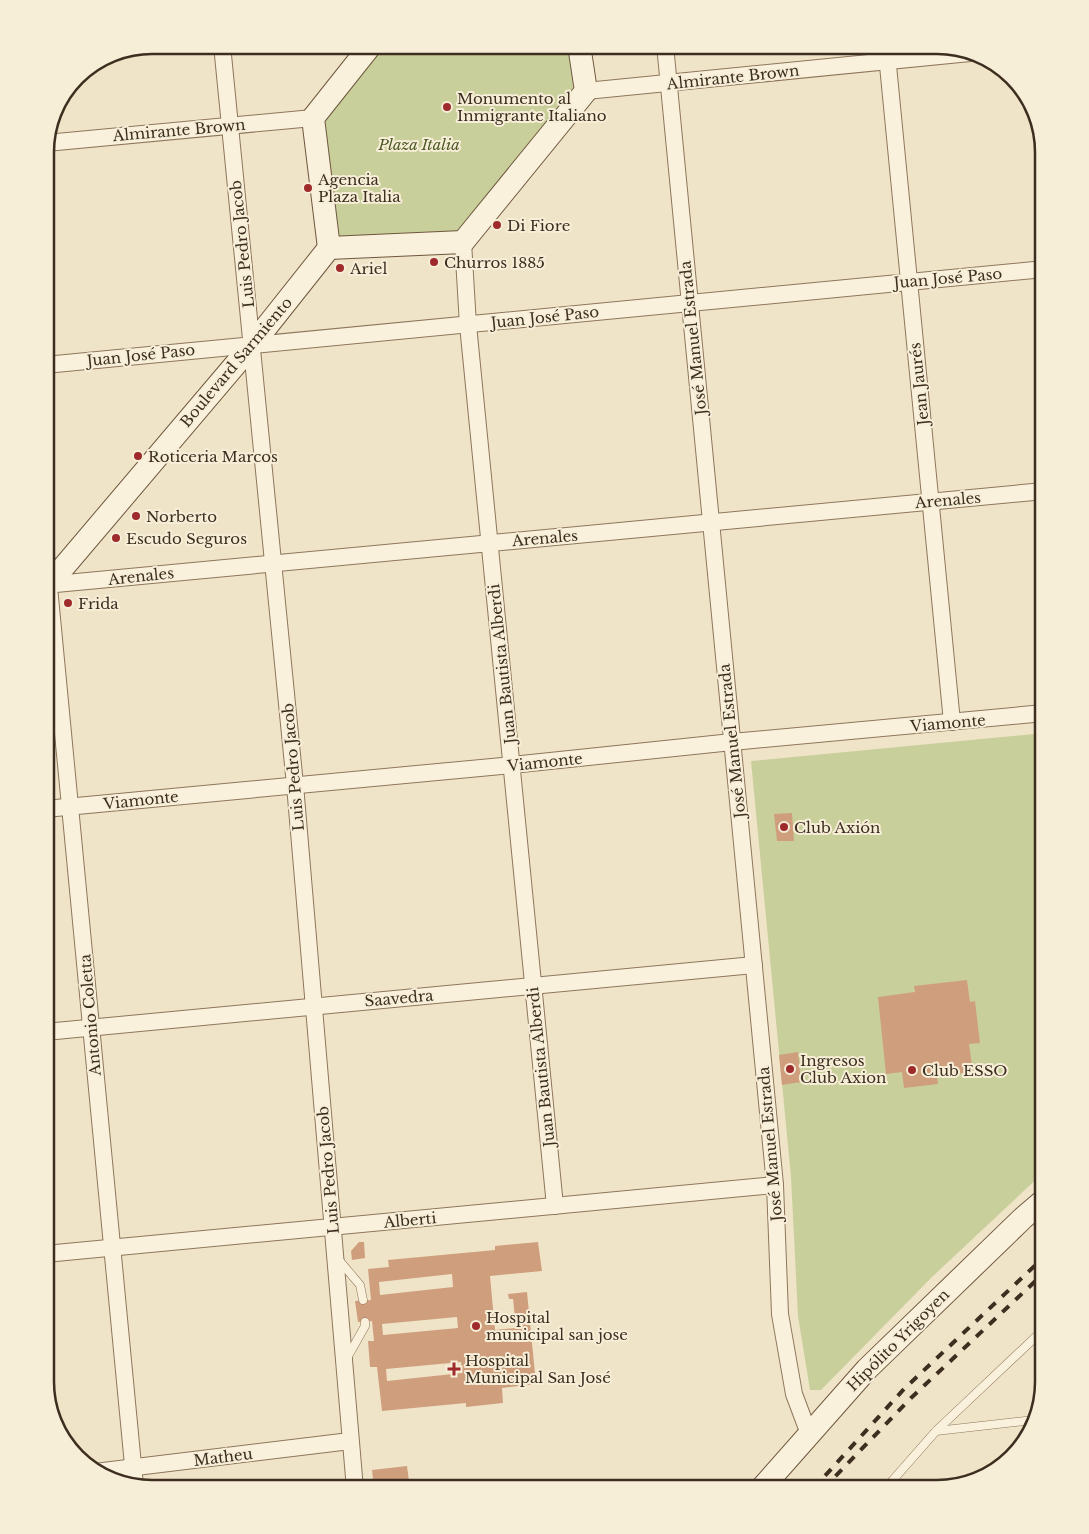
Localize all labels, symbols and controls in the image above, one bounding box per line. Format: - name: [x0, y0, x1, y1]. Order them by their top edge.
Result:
- street label: Almirante Brown: [665, 61, 800, 94]
- place label: Monumento al Inmigrante Italiano: [457, 89, 607, 125]
- marker: Monumento al Inmigrante Italiano: [441, 101, 453, 113]
- street label: Almirante Brown: [111, 115, 246, 145]
- park label: Plaza Italia: [377, 135, 460, 154]
- place label: Agencia Plaza Italia: [317, 170, 401, 206]
- street label: Luis Pedro Jacob: [226, 179, 258, 309]
- marker: Agencia Plaza Italia: [302, 182, 314, 194]
- place label: Di Fiore: [507, 216, 570, 235]
- marker: Di Fiore: [491, 219, 503, 231]
- place label: Churros 1885: [444, 253, 545, 272]
- marker: Churros 1885: [428, 256, 440, 268]
- place label: Ariel: [349, 259, 387, 278]
- street label: José Manuel Estrada: [675, 259, 711, 418]
- marker: Ariel: [334, 262, 346, 274]
- street label: Juan José Paso: [891, 264, 1003, 292]
- street label: Boulevard Sarmiento: [176, 293, 296, 431]
- street label: Juan José Paso: [488, 302, 600, 332]
- street label: Juan José Paso: [84, 340, 196, 370]
- street label: Jean Jaurés: [905, 341, 933, 428]
- place label: Roticeria Marcos: [148, 447, 278, 466]
- marker: Roticeria Marcos: [132, 450, 144, 462]
- street label: Arenales: [913, 488, 982, 512]
- place label: Norberto: [146, 507, 217, 526]
- marker: Norberto: [130, 510, 142, 522]
- street label: Arenales: [510, 526, 579, 550]
- place label: Escudo Seguros: [126, 529, 247, 548]
- marker: Escudo Seguros: [110, 532, 122, 544]
- street label: Arenales: [106, 563, 175, 589]
- street label: Juan Bautista Alberdi: [484, 583, 520, 747]
- place label: Frida: [78, 594, 119, 613]
- marker: Frida: [62, 597, 74, 609]
- street label: José Manuel Estrada: [714, 662, 750, 821]
- street label: Luis Pedro Jacob: [278, 702, 308, 832]
- street label: Viamonte: [909, 710, 986, 736]
- street label: Viamonte: [505, 749, 584, 776]
- street label: Viamonte: [101, 787, 180, 814]
- place label: Club Axión: [794, 818, 880, 837]
- marker: Club Axión: [778, 821, 790, 833]
- street label: Antonio Coletta: [75, 953, 105, 1078]
- street label: Saavedra: [364, 985, 435, 1010]
- street label: Juan Bautista Alberdi: [523, 986, 559, 1150]
- place label: Ingresos Club Axion: [800, 1051, 886, 1087]
- place label: Club ESSO: [922, 1061, 1008, 1080]
- marker: Ingresos Club Axion: [784, 1063, 796, 1075]
- marker: Club ESSO: [906, 1064, 918, 1076]
- street label: José Manuel Estrada: [754, 1065, 786, 1224]
- street label: Luis Pedro Jacob: [313, 1105, 343, 1235]
- street label: Alberti: [382, 1208, 437, 1232]
- street label: Hipólito Yrigoyen: [843, 1285, 953, 1395]
- place label: Hospital municipal san jose: [486, 1308, 628, 1344]
- marker: Hospital municipal san jose: [470, 1320, 482, 1332]
- place label: Hospital Municipal San José: [465, 1351, 611, 1387]
- marker: Hospital Municipal San José: [447, 1362, 461, 1376]
- street label: Matheu: [192, 1444, 254, 1470]

